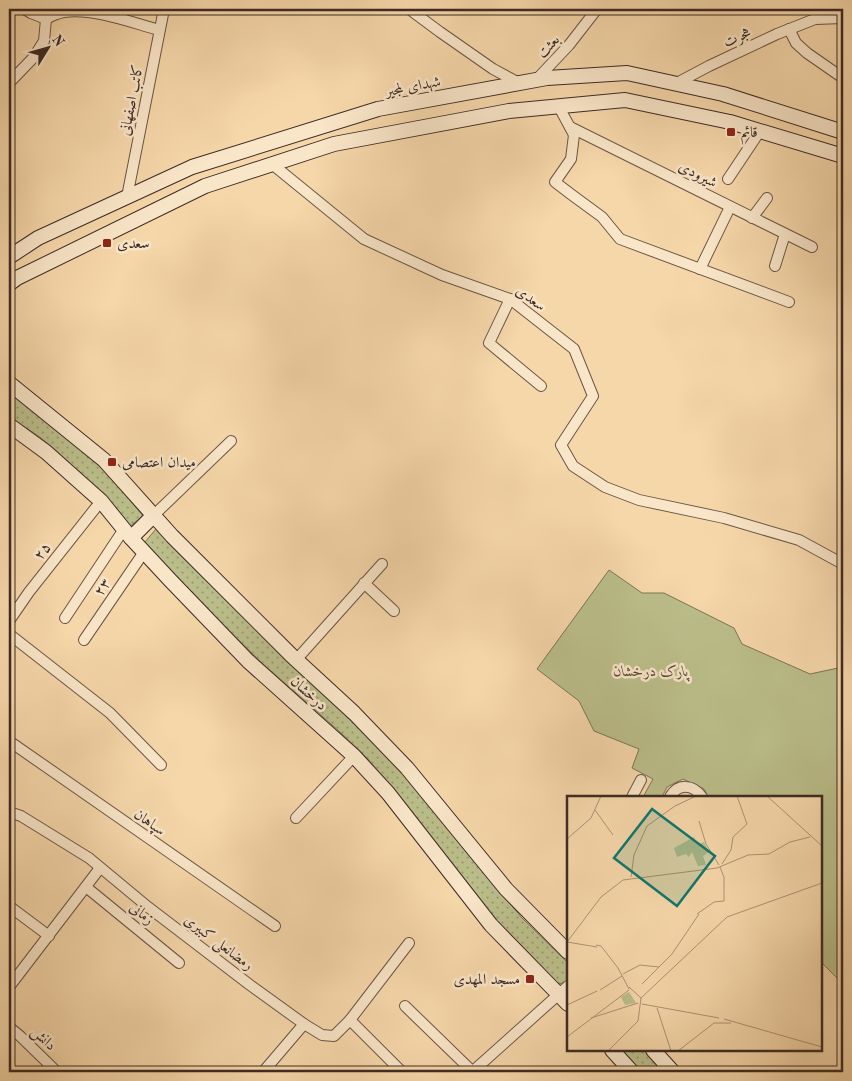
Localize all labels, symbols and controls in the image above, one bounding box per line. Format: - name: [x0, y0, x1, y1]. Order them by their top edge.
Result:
- north arrow: [22, 22, 72, 72]
- street label: هجرت: [721, 25, 754, 52]
- text: N: [49, 32, 67, 50]
- street label: بعثت: [535, 33, 563, 61]
- street label: کاتب اصفهانی: [117, 63, 148, 137]
- street label: شهدای لمجیر: [382, 74, 442, 102]
- place label: قائم: [741, 125, 758, 145]
- marker: قائم: [725, 126, 737, 138]
- street label: شیرودی: [676, 159, 719, 191]
- marker: سعدی: [101, 237, 113, 249]
- place label: سعدی: [117, 237, 150, 252]
- street label: سعدی: [513, 284, 548, 315]
- marker: میدان اعتصامی: [106, 456, 118, 468]
- place label: میدان اعتصامی: [122, 456, 196, 471]
- street label: ۲۵: [32, 540, 54, 563]
- street label: ۲۳: [92, 576, 114, 599]
- park label: پارک درخشان: [613, 664, 690, 682]
- street label: درخشان: [287, 674, 329, 714]
- inset map: [567, 796, 822, 1051]
- street label: سپاهان: [130, 807, 168, 840]
- street label: زمانی: [126, 900, 156, 928]
- street label: رمضانعلی کبیری: [180, 912, 256, 975]
- place label: مسجد المهدی: [453, 973, 520, 988]
- marker: مسجد المهدی: [524, 973, 536, 985]
- street label: دانش: [27, 1024, 58, 1055]

